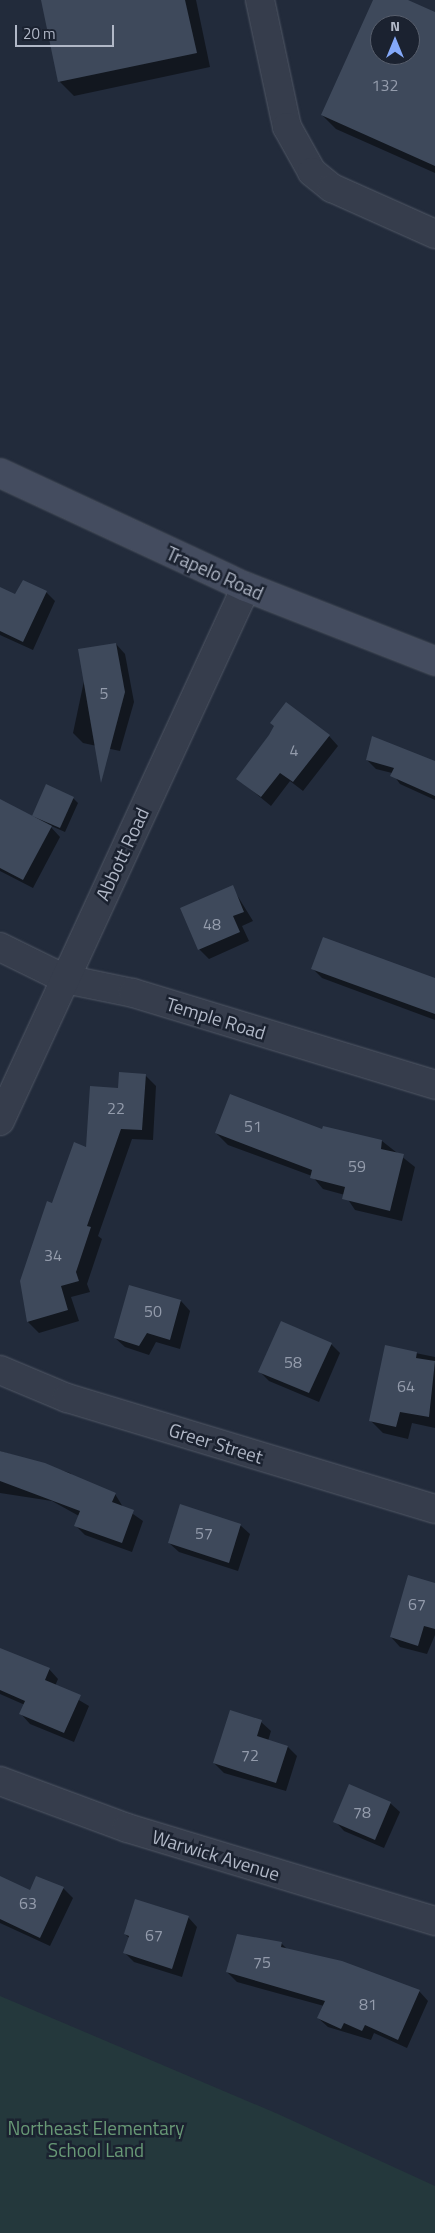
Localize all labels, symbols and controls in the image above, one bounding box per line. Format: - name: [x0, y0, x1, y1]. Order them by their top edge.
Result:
- scale bar: [18, 15, 116, 47]
- north arrow: [370, 15, 420, 65]
- text: N: [390, 15, 400, 36]
- text: 20 m: [23, 22, 56, 45]
- house number: 132: [372, 75, 398, 95]
- street label: Trapelo Road: [163, 541, 267, 605]
- house number: 5: [100, 683, 108, 703]
- house number: 4: [290, 740, 298, 760]
- street label: Abbott Road: [91, 804, 153, 904]
- house number: 48: [203, 914, 221, 934]
- street label: Temple Road: [163, 992, 269, 1044]
- house number: 22: [107, 1098, 125, 1118]
- house number: 51: [244, 1116, 262, 1136]
- house number: 59: [348, 1156, 366, 1176]
- house number: 34: [44, 1245, 62, 1265]
- house number: 50: [144, 1301, 162, 1321]
- house number: 58: [284, 1352, 302, 1372]
- house number: 64: [397, 1376, 415, 1396]
- street label: Greer Street: [166, 1418, 266, 1468]
- house number: 57: [195, 1523, 213, 1543]
- house number: 67: [408, 1594, 426, 1614]
- house number: 72: [241, 1745, 259, 1765]
- house number: 78: [353, 1802, 371, 1822]
- street label: Warwick Avenue: [149, 1825, 283, 1885]
- house number: 63: [19, 1893, 37, 1913]
- house number: 67: [145, 1925, 163, 1945]
- house number: 75: [253, 1952, 271, 1972]
- house number: 81: [359, 1994, 377, 2014]
- park label: Northeast Elementary School Land: [7, 2117, 185, 2161]

